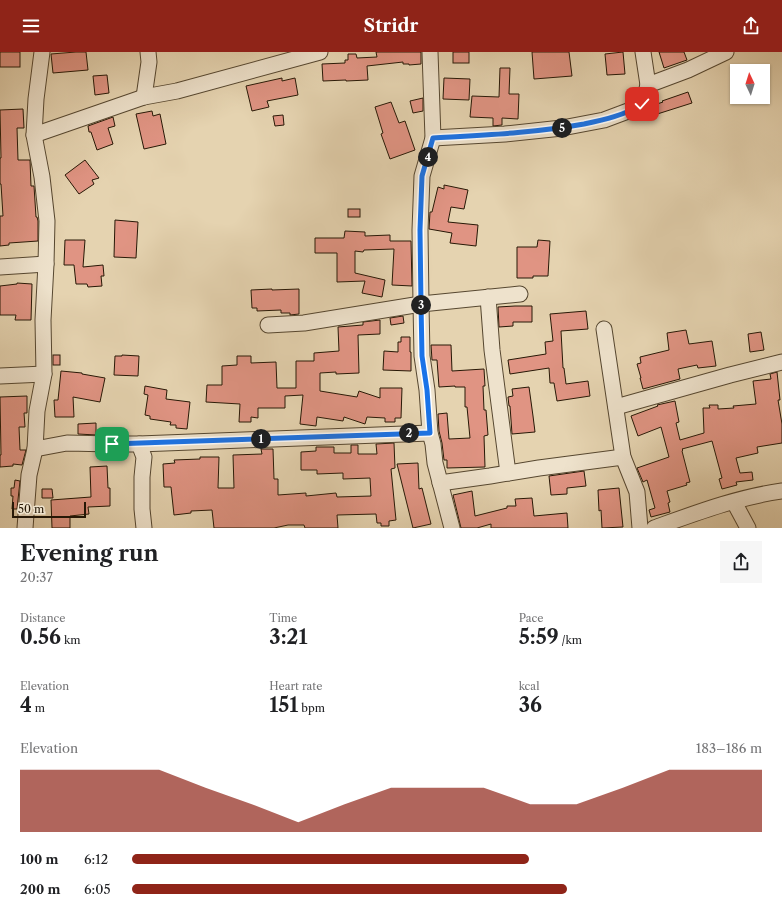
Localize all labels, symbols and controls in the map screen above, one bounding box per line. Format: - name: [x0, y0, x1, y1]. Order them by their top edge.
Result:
- icon: menu: [20, 15, 42, 37]
- text: Stridr: [364, 15, 418, 37]
- icon: share: [740, 15, 762, 37]
- north arrow: [730, 64, 770, 104]
- map controls: [730, 64, 770, 104]
- pin: [625, 87, 659, 121]
- icon: check: [631, 93, 653, 115]
- pin: 5: [552, 118, 572, 138]
- text: 5: [559, 121, 565, 135]
- pin: 4: [418, 147, 438, 167]
- text: 4: [425, 150, 431, 164]
- pin: 3: [411, 295, 431, 315]
- text: 3: [418, 298, 424, 312]
- pin: 2: [399, 423, 419, 443]
- text: 2: [406, 426, 412, 440]
- pin: [95, 427, 129, 461]
- pin: 1: [251, 429, 271, 449]
- text: 1: [259, 432, 263, 446]
- icon: arrive: [101, 433, 123, 455]
- scale bar: [12, 500, 86, 519]
- text: 50 m: [18, 502, 44, 516]
- text: Evening run: [20, 540, 159, 567]
- button: share: [720, 541, 762, 583]
- text: 20:37: [20, 569, 53, 585]
- text: Distance: [20, 611, 66, 625]
- text: Time: [269, 611, 297, 625]
- text: Pace: [519, 611, 544, 625]
- text: 0.56: [20, 625, 61, 649]
- text: 3:21: [269, 625, 307, 649]
- text: 5:59: [519, 625, 559, 649]
- text: km: [61, 633, 81, 647]
- text: /km: [559, 633, 582, 647]
- text: Elevation: [20, 679, 69, 693]
- text: Heart rate: [269, 679, 322, 693]
- text: kcal: [519, 679, 539, 693]
- text: 4: [20, 693, 32, 717]
- text: 151: [269, 693, 298, 717]
- text: 36: [519, 693, 542, 717]
- text: m: [32, 701, 45, 715]
- text: bpm: [298, 701, 325, 715]
- text: Elevation: [20, 740, 78, 756]
- text: 183–186 m: [696, 740, 762, 756]
- text: 100 m: [20, 851, 59, 867]
- text: 6:12: [84, 851, 108, 867]
- text: 200 m: [20, 881, 60, 897]
- text: 6:05: [84, 881, 111, 897]

